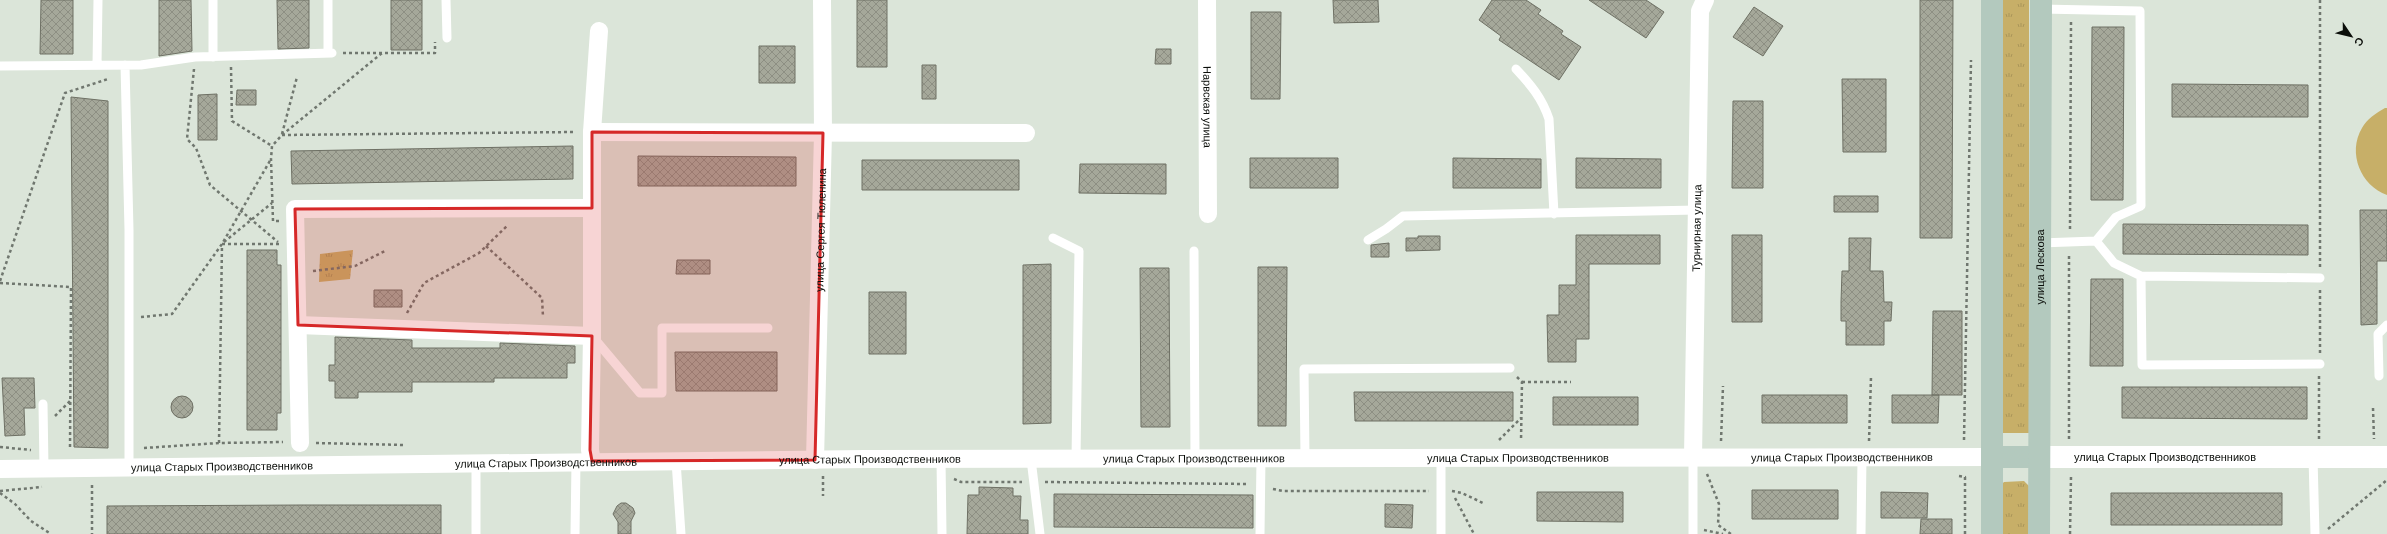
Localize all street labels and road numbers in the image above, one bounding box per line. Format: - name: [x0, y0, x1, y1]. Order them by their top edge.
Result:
- street label: Нарвская улица: [1201, 66, 1214, 149]
- street label: улица Сергея Тюленина: [813, 167, 828, 292]
- street label: Турнирная улица: [1690, 183, 1703, 272]
- street label: улица Лескова: [2034, 229, 2046, 305]
- street label: улица Старых Производственников: [1751, 451, 1933, 463]
- street label: улица Старых Производственников: [2074, 451, 2256, 463]
- street label: улица Старых Производственников: [1103, 452, 1285, 465]
- street label: улица Старых Производственников: [1427, 452, 1609, 464]
- street label: улица Старых Производственников: [779, 453, 961, 466]
- street label: улица Старых Производственников: [455, 456, 637, 470]
- street label: улица Старых Производственников: [131, 459, 313, 473]

